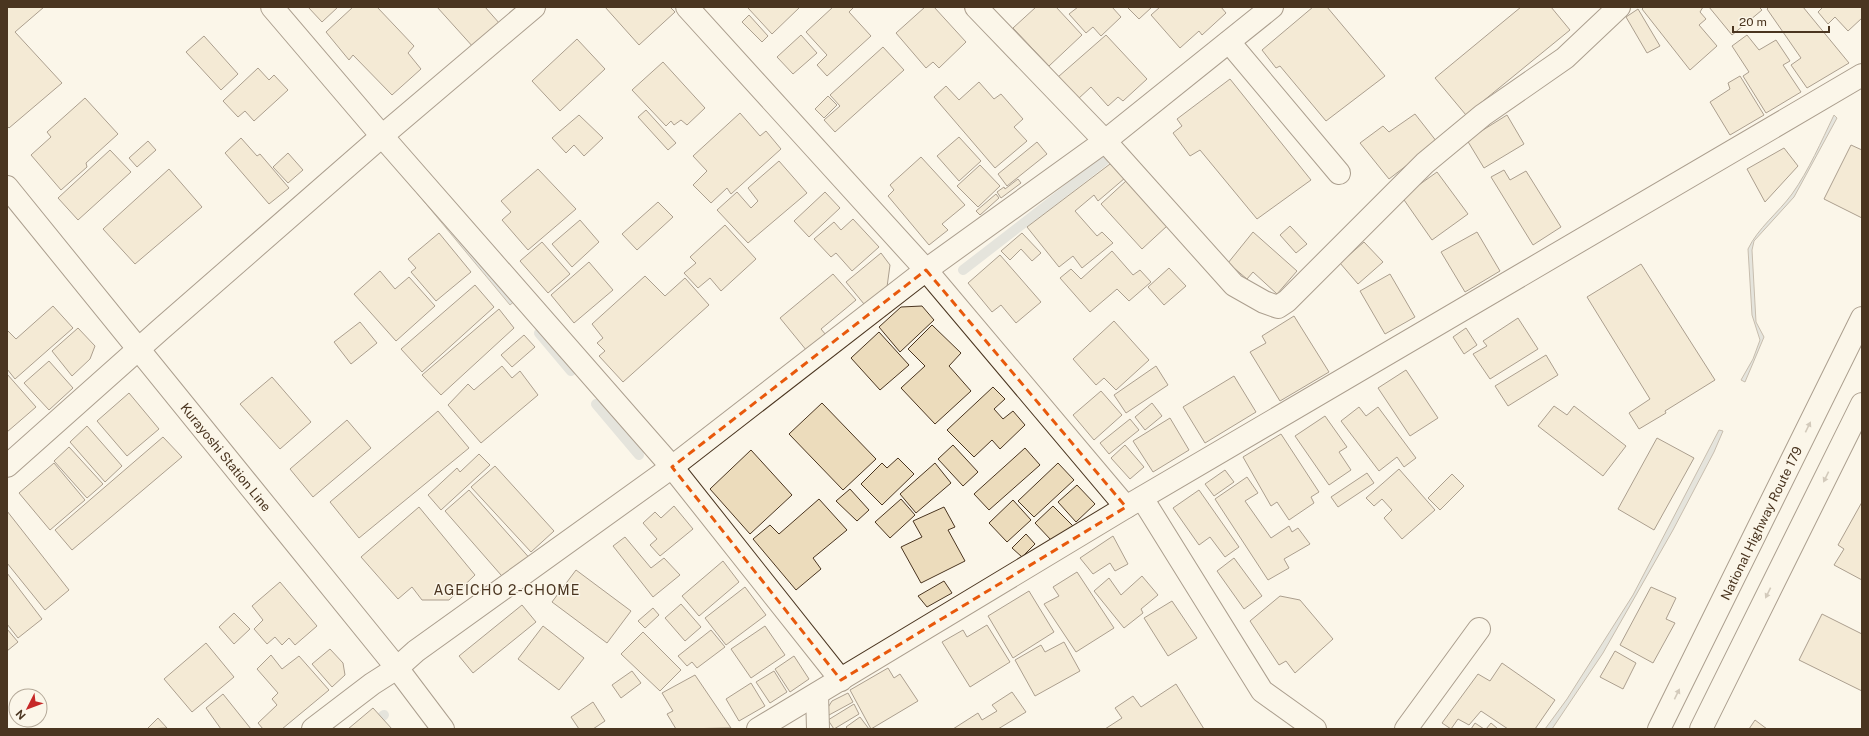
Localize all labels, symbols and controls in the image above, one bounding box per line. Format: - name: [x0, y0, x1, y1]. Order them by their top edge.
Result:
- scale bar: [1733, 8, 1829, 34]
- text: 20 m: [1739, 15, 1767, 29]
- street label: Kurayoshi Station Line: [177, 400, 274, 514]
- one-way arrow: [1805, 421, 1811, 432]
- street label: National Highway Route 179: [1718, 444, 1805, 603]
- one-way arrow: [1823, 471, 1829, 482]
- district label: AGEICHO 2-CHOME: [434, 582, 580, 598]
- one-way arrow: [1765, 587, 1771, 599]
- north arrow: [8, 688, 48, 728]
- one-way arrow: [1674, 688, 1680, 700]
- text: N: [13, 707, 28, 722]

